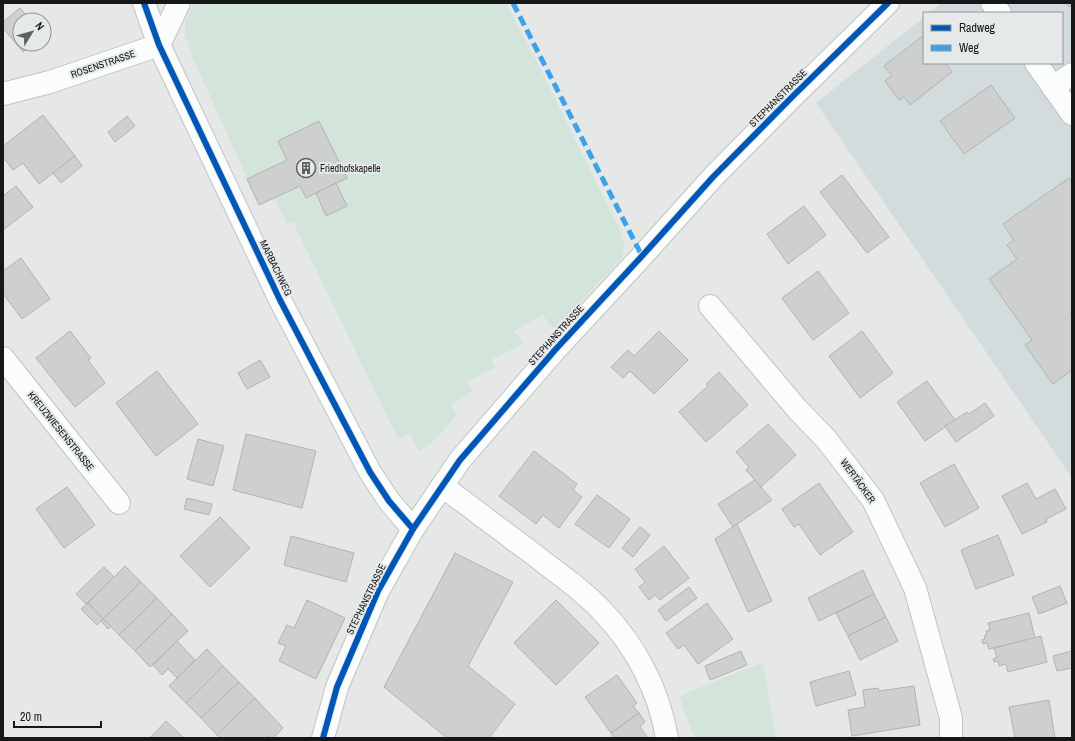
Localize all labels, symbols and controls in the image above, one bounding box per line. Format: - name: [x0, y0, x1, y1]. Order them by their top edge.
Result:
- north arrow: [12, 12, 52, 52]
- legend: [923, 12, 1063, 64]
- text: N: [32, 19, 48, 33]
- text: Radweg: [959, 20, 996, 36]
- text: Weg: [959, 40, 980, 56]
- street label: ROSENSTRASSE: [69, 47, 137, 81]
- street label: STEPHANSTRASSE: [746, 66, 810, 130]
- building icon: Friedhofskapelle: [295, 157, 317, 179]
- place label: Friedhofskapelle: [320, 162, 381, 175]
- street label: MARBACHWEG: [257, 238, 295, 298]
- street label: STEPHANSTRASSE: [525, 302, 587, 368]
- street label: KREUZWIESENSTRASSE: [25, 389, 97, 473]
- street label: WERTÄCKER: [838, 456, 878, 506]
- street label: STEPHANSTRASSE: [343, 562, 389, 636]
- scale bar: [14, 703, 101, 729]
- text: 20 m: [20, 709, 42, 725]

